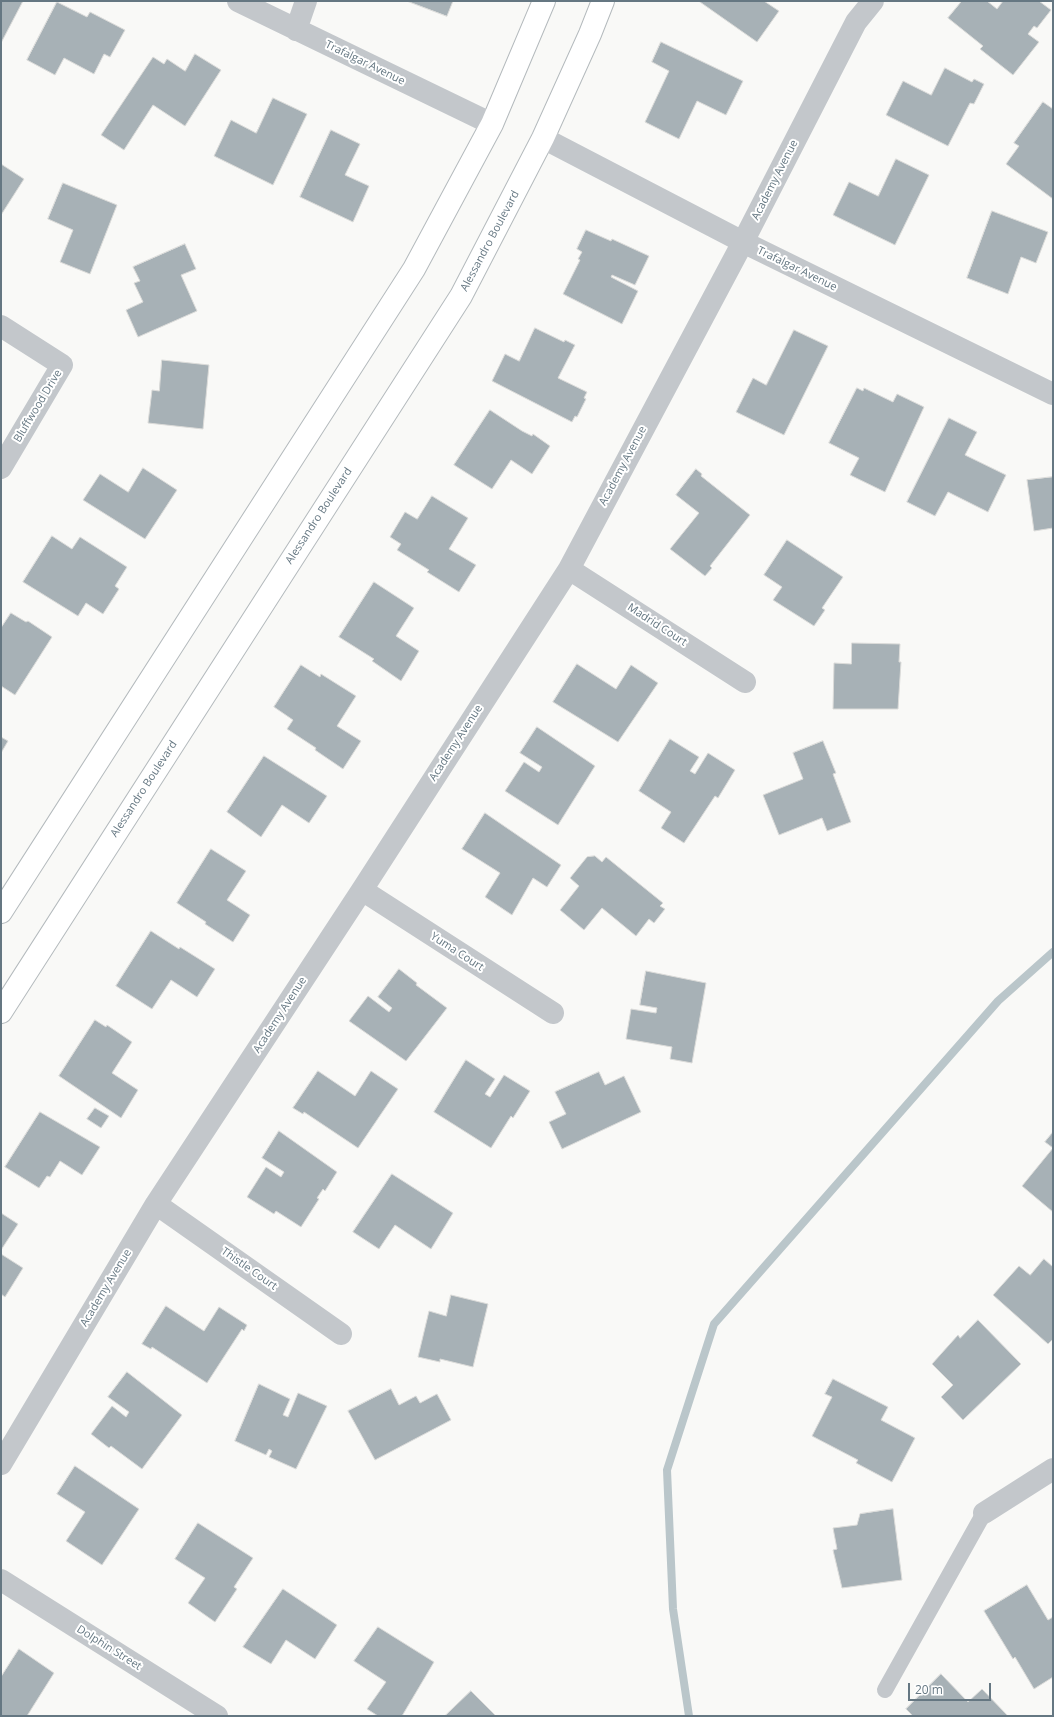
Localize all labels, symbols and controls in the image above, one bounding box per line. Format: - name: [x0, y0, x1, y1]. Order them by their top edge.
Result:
- street label: Trafalgar Avenue: [323, 38, 407, 88]
- street label: Academy Avenue: [749, 138, 801, 222]
- street label: Alessandro Boulevard: [458, 188, 522, 294]
- street label: Trafalgar Avenue: [755, 244, 839, 294]
- street label: Bluffwood Drive: [11, 367, 65, 445]
- street label: Academy Avenue: [596, 424, 650, 508]
- street label: Alessandro Boulevard: [283, 465, 355, 567]
- street label: Madrid Court: [625, 601, 689, 649]
- street label: Academy Avenue: [426, 702, 486, 784]
- street label: Alessandro Boulevard: [108, 738, 180, 840]
- street label: Yuma Court: [428, 930, 486, 974]
- street label: Academy Avenue: [250, 974, 310, 1056]
- street label: Thistle Court: [218, 1245, 280, 1293]
- street label: Academy Avenue: [78, 1247, 134, 1329]
- street label: Dolphin Street: [74, 1623, 144, 1673]
- scale bar: [910, 1675, 993, 1701]
- text: 20 m: [915, 1681, 943, 1698]

